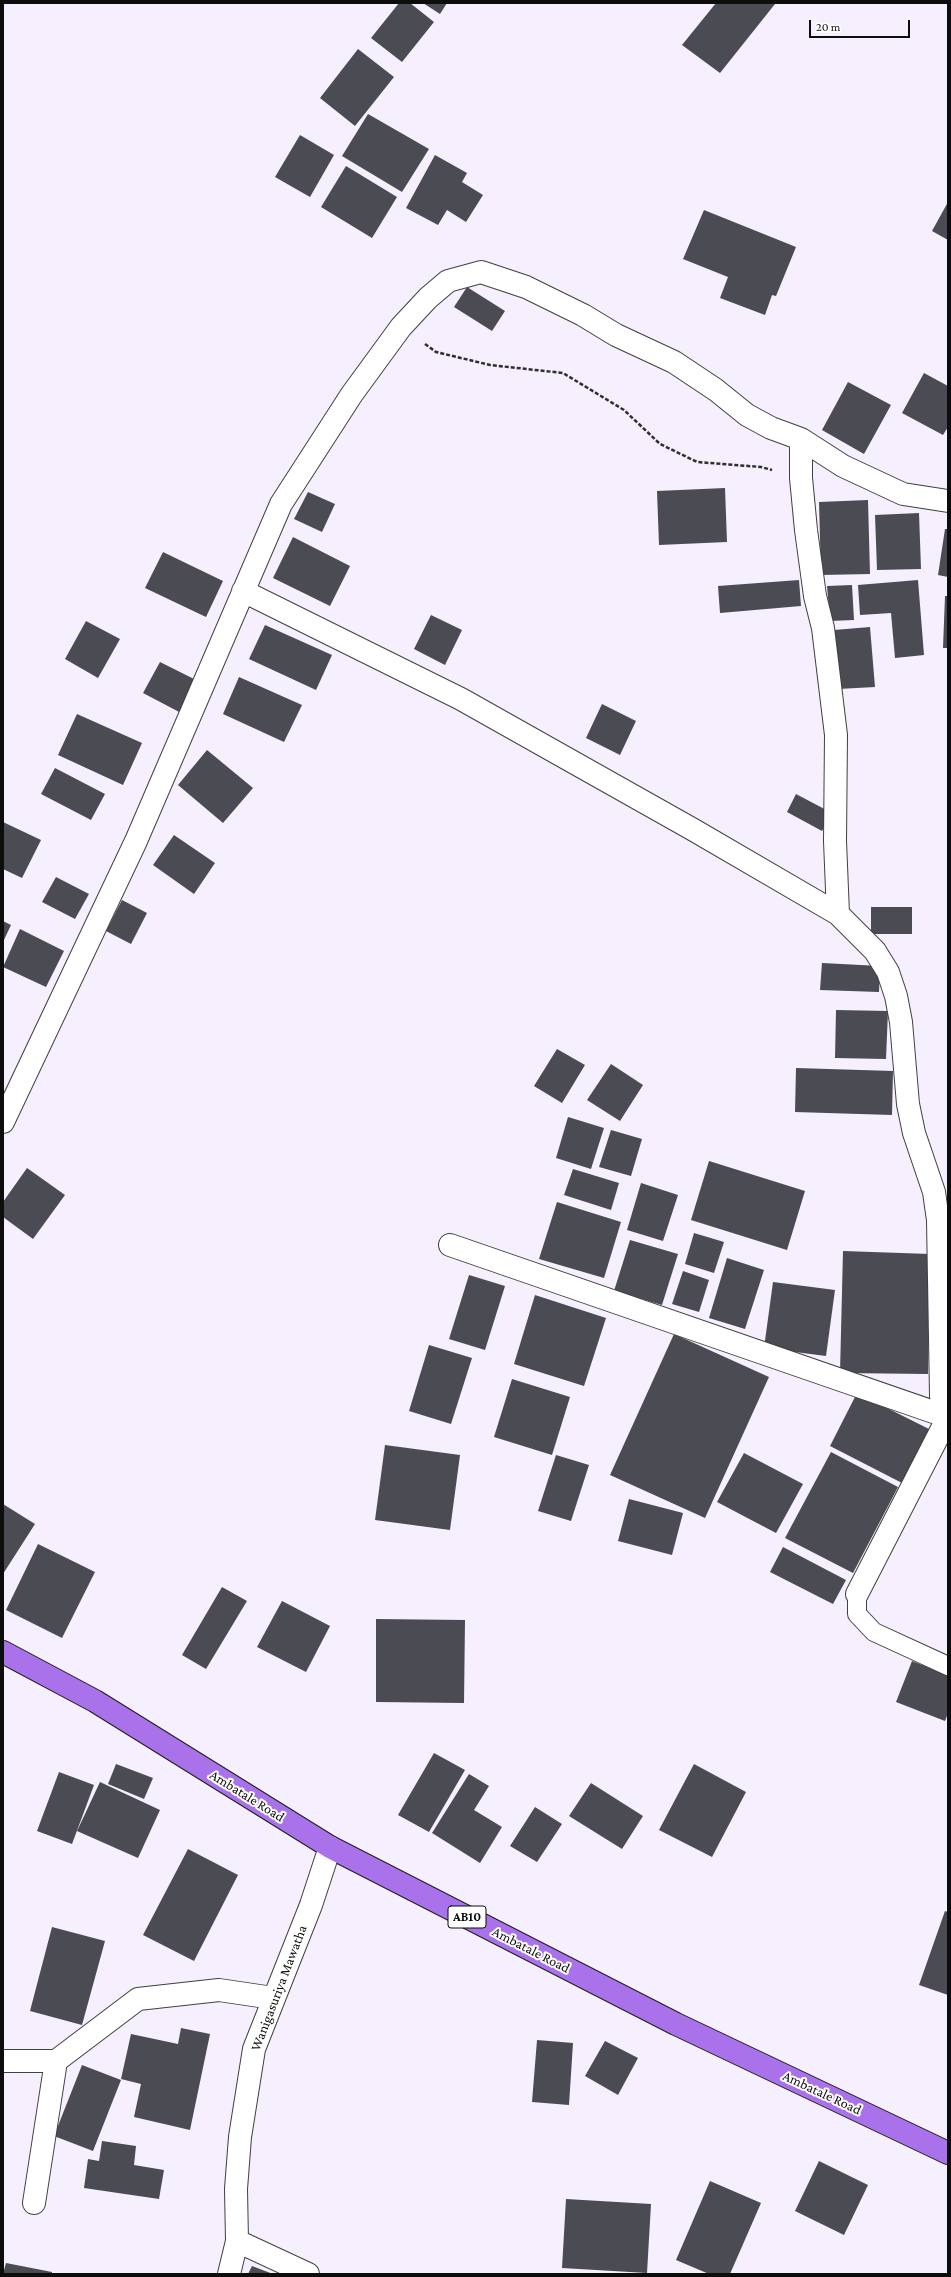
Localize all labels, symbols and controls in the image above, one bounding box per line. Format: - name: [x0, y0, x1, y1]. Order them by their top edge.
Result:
- scale bar: [811, 12, 912, 38]
- text: 20 m: [816, 20, 840, 34]
- street label: Ambatale Road: [207, 1766, 287, 1826]
- road number: AB10: [448, 1906, 486, 1928]
- street label: Wanigasuriya Mawatha: [247, 1923, 311, 2053]
- street label: Ambatale Road: [489, 1923, 573, 1977]
- street label: Ambatale Road: [780, 2067, 864, 2119]

